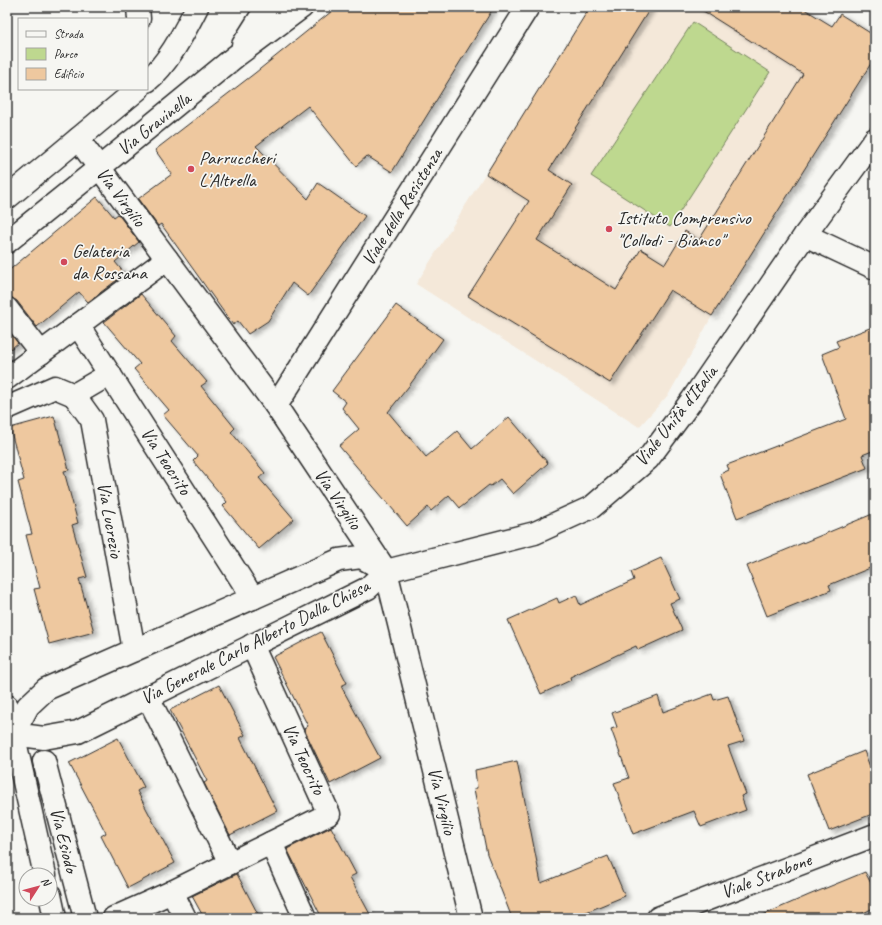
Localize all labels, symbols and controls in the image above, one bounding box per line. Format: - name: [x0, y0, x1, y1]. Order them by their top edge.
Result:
- legend: [18, 18, 148, 90]
- text: Strada: [54, 26, 84, 42]
- text: Parco: [54, 46, 79, 62]
- text: Edificio: [54, 66, 84, 82]
- street label: Via Gravinella: [112, 86, 197, 161]
- street label: Viale della Resistenza: [356, 142, 449, 270]
- place label: Parruccheri L'Altrella: [199, 146, 278, 192]
- street label: Via Virgilio: [91, 162, 152, 233]
- marker: Parruccheri L'Altrella: [186, 164, 196, 174]
- place label: Istituto Comprensivo "Collodi - Bianco": [617, 206, 752, 252]
- marker: Istituto Comprensivo "Collodi - Bianco": [604, 224, 614, 234]
- place label: Gelateria da Rossana: [72, 239, 148, 285]
- marker: Gelateria da Rossana: [59, 257, 69, 267]
- street label: Viale Unità d'Italia: [629, 359, 724, 471]
- street label: Via Teocrito: [135, 423, 197, 500]
- street label: Via Virgilio: [309, 464, 368, 535]
- street label: Via Lucrezio: [92, 480, 129, 561]
- street label: Via Generale Carlo Alberto Dalla Chiesa: [137, 573, 375, 710]
- street label: Via Teocrito: [277, 720, 331, 800]
- street label: Via Virgilio: [422, 765, 462, 838]
- street label: Via Esiodo: [44, 805, 84, 877]
- street label: Viale Strabone: [717, 847, 816, 904]
- north arrow: [18, 867, 58, 907]
- text: N: [38, 874, 55, 890]

